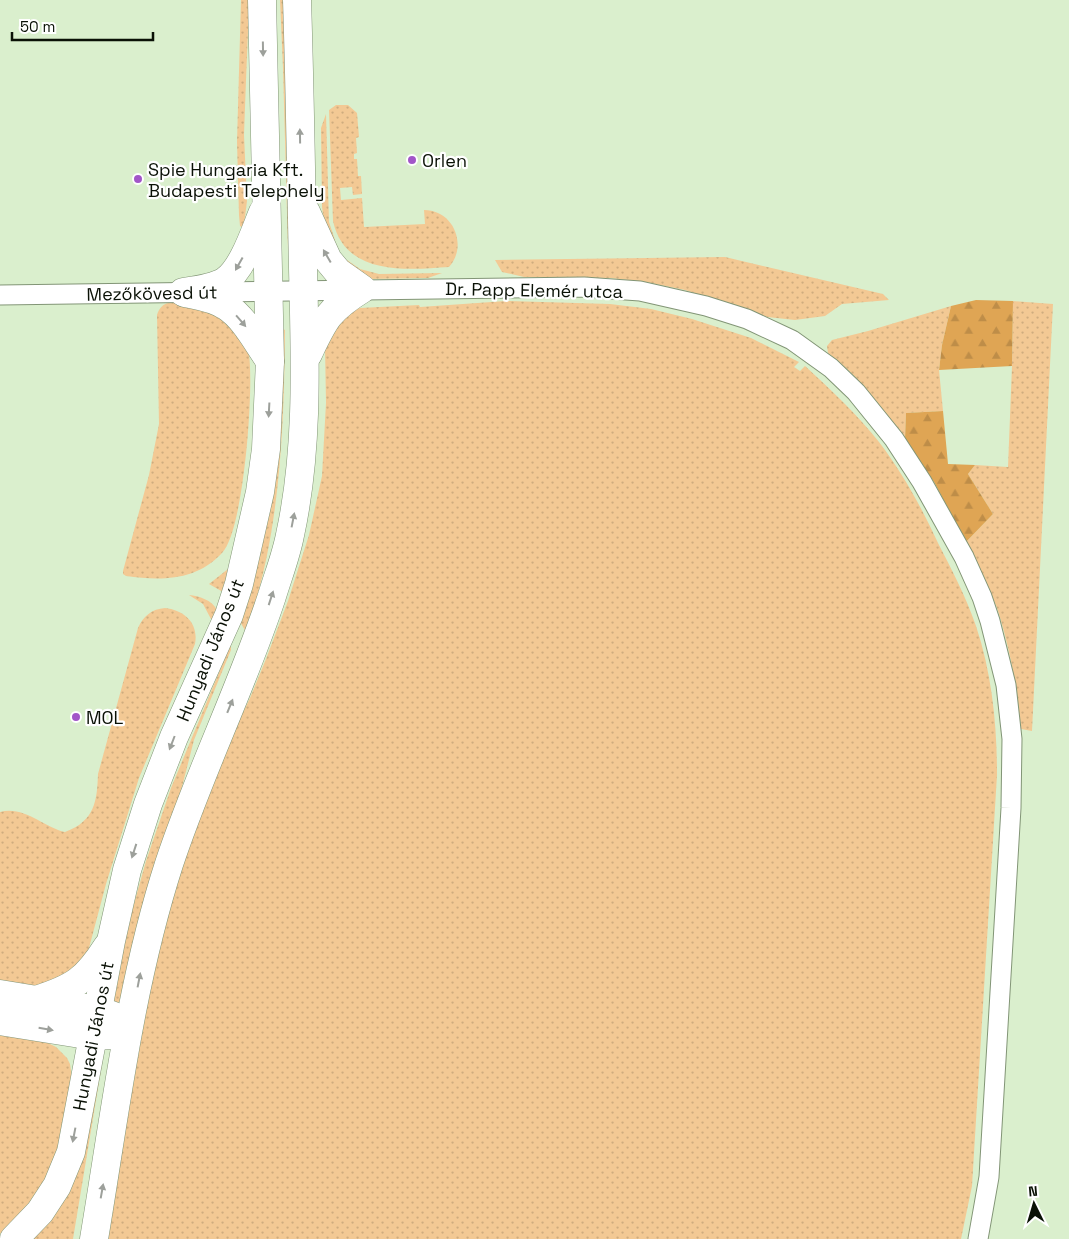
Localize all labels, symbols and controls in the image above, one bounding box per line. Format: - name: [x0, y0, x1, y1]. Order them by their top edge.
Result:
- scale bar: [12, 10, 154, 42]
- text: 50 m: [20, 17, 55, 36]
- one-way arrow: [259, 41, 267, 57]
- one-way arrow: [296, 127, 304, 143]
- place label: Orlen: [422, 149, 467, 172]
- marker: Orlen: [406, 154, 418, 166]
- place label: Spie Hungaria Kft. Budapesti Telephely: [148, 158, 324, 202]
- marker: Spie Hungaria Kft. Budapesti Telephely: [132, 173, 144, 185]
- one-way arrow: [322, 250, 331, 263]
- one-way arrow: [235, 256, 243, 271]
- street label: Dr. Papp Elemér utca: [445, 277, 623, 303]
- street label: Mezőkövesd út: [86, 280, 218, 306]
- one-way arrow: [235, 314, 247, 326]
- one-way arrow: [264, 402, 272, 418]
- one-way arrow: [289, 512, 297, 528]
- street label: Hunyadi János út: [171, 575, 249, 725]
- one-way arrow: [268, 590, 275, 605]
- one-way arrow: [226, 698, 234, 713]
- place label: MOL: [86, 706, 124, 729]
- marker: MOL: [70, 711, 82, 723]
- one-way arrow: [168, 736, 176, 751]
- one-way arrow: [129, 843, 137, 858]
- street label: Hunyadi János út: [67, 959, 119, 1113]
- one-way arrow: [135, 972, 143, 988]
- one-way arrow: [39, 1025, 55, 1033]
- one-way arrow: [70, 1128, 78, 1144]
- north arrow: [1009, 1179, 1059, 1229]
- text: N: [1027, 1182, 1038, 1200]
- one-way arrow: [98, 1183, 106, 1199]

